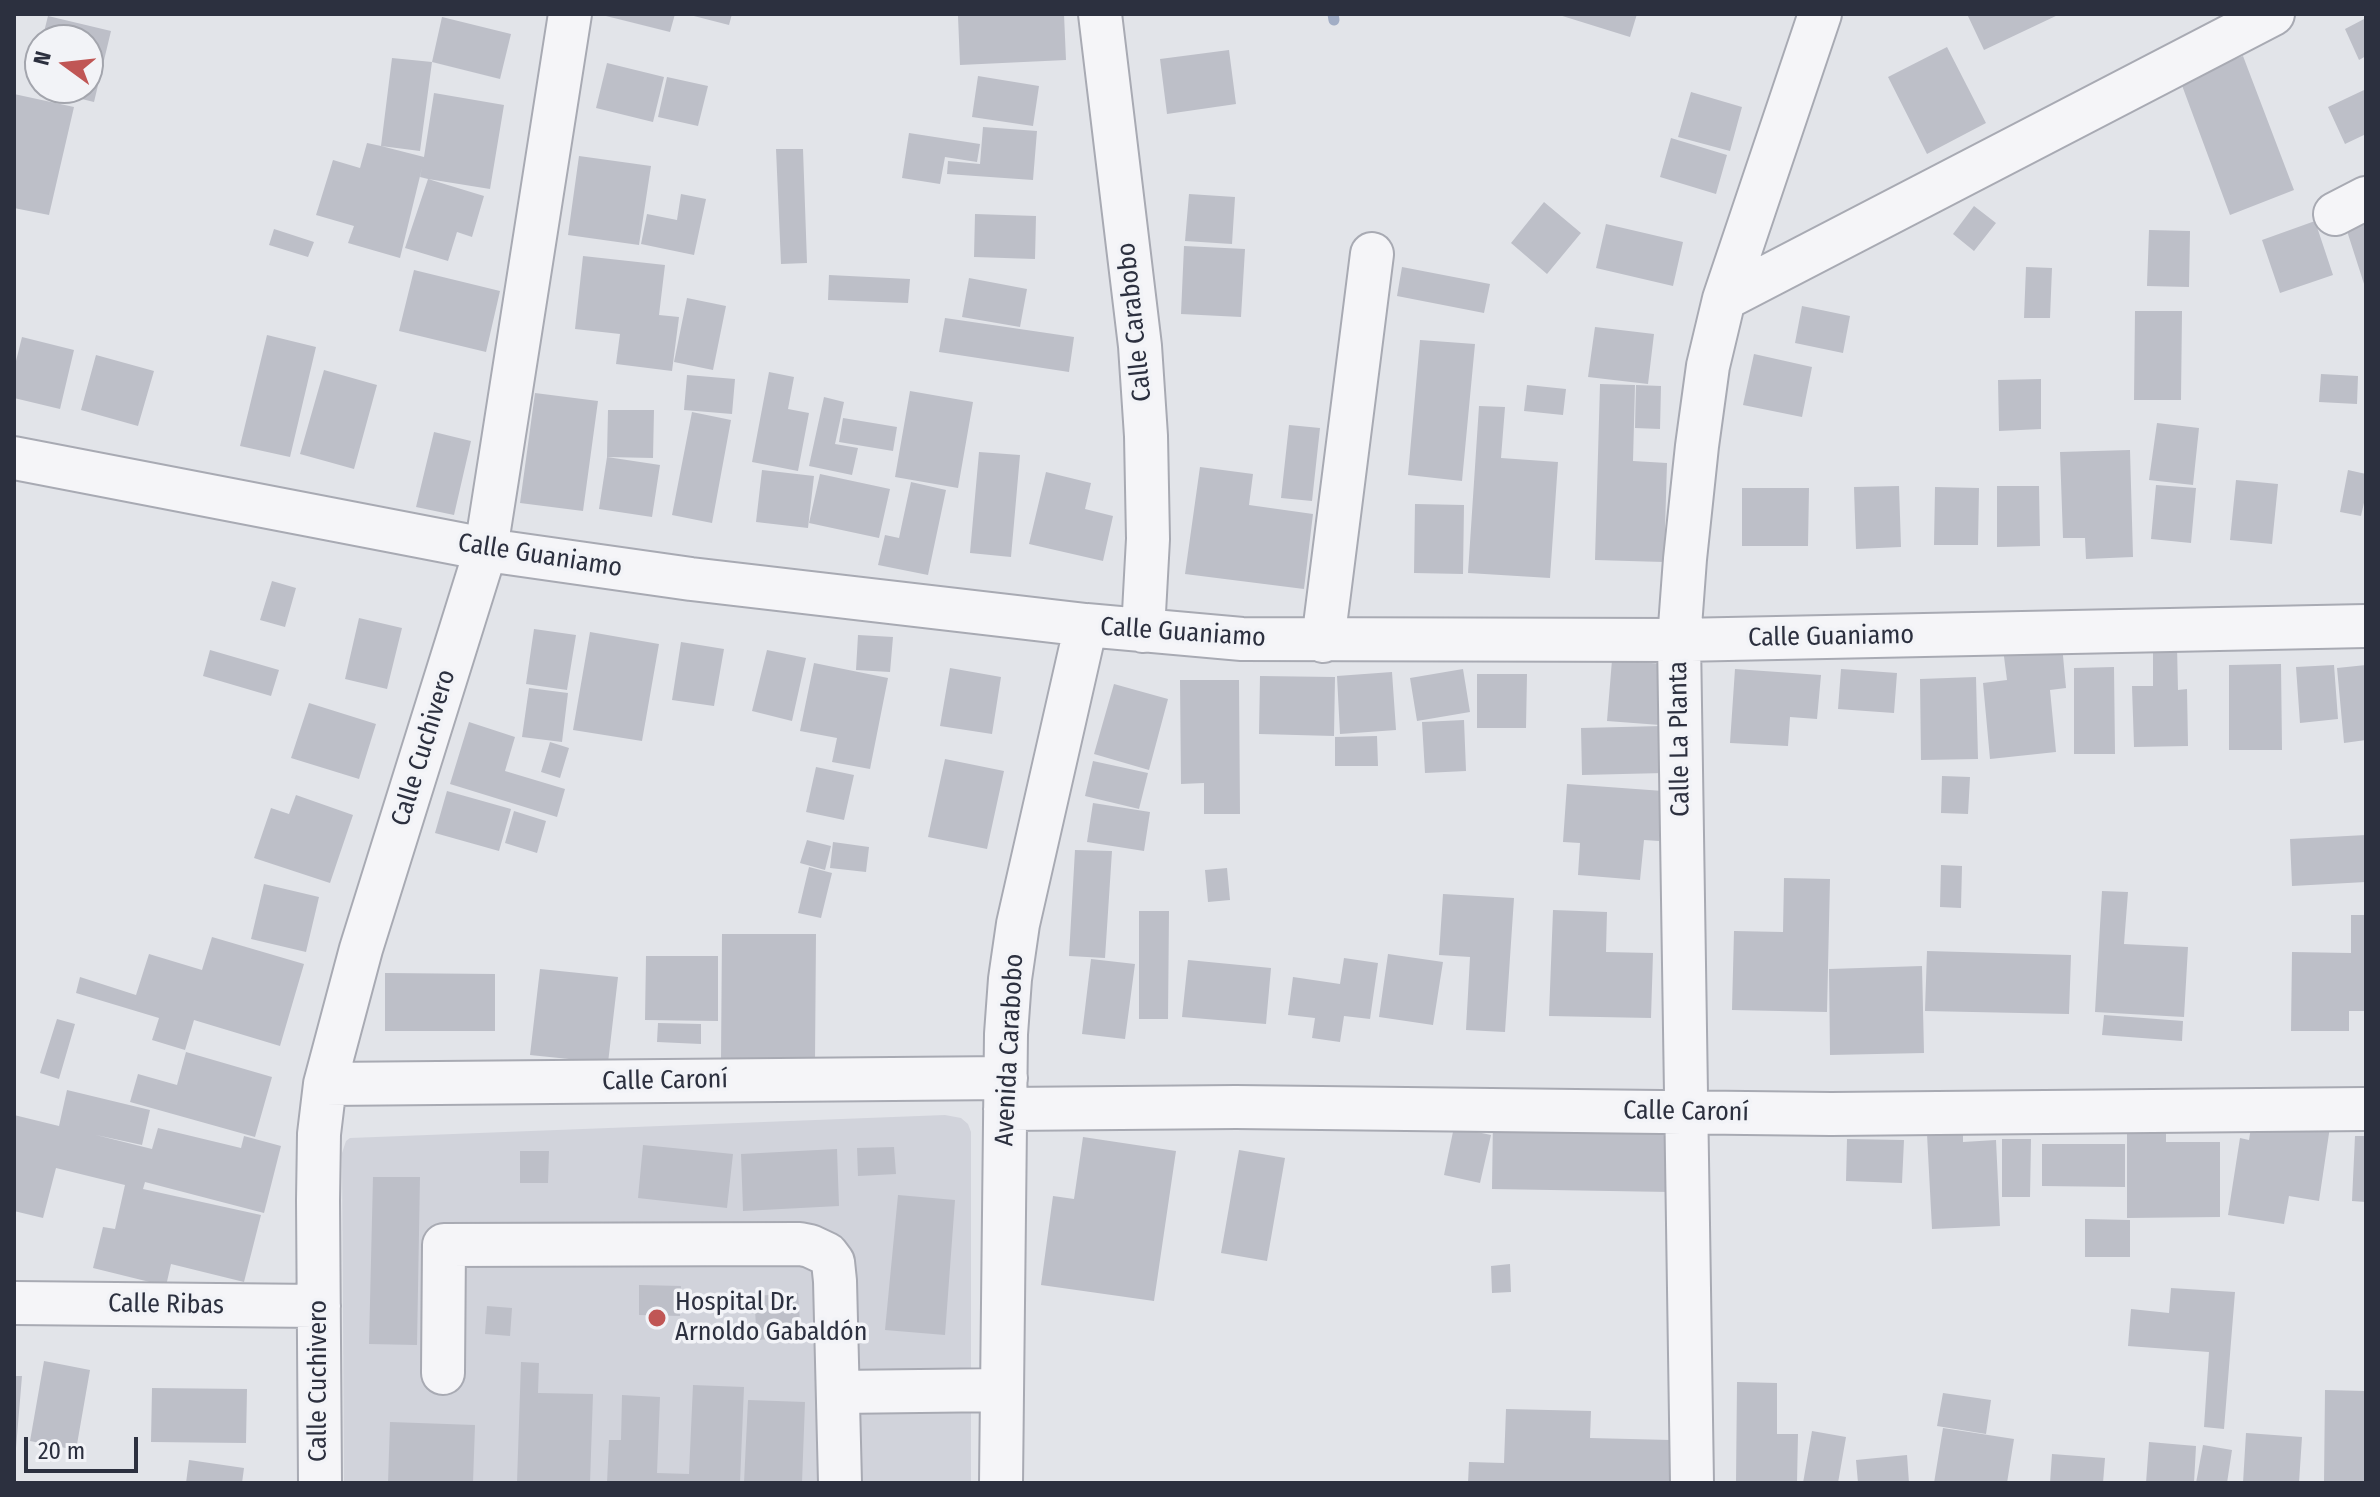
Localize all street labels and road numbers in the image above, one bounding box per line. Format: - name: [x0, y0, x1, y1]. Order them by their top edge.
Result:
- street label: Calle Carabobo: [1111, 241, 1159, 403]
- street label: Calle Guaniamo: [456, 528, 624, 584]
- street label: Calle Guaniamo: [1099, 612, 1267, 654]
- street label: Calle Guaniamo: [1748, 620, 1914, 654]
- street label: Calle La Planta: [1663, 661, 1697, 817]
- street label: Calle Cuchivero: [385, 666, 463, 830]
- street label: Avenida Carabobo: [989, 953, 1031, 1147]
- street label: Calle Caroní: [602, 1064, 728, 1098]
- street label: Calle Caroní: [1623, 1095, 1749, 1129]
- street label: Calle Ribas: [108, 1288, 224, 1322]
- street label: Calle Cuchivero: [303, 1300, 335, 1462]

